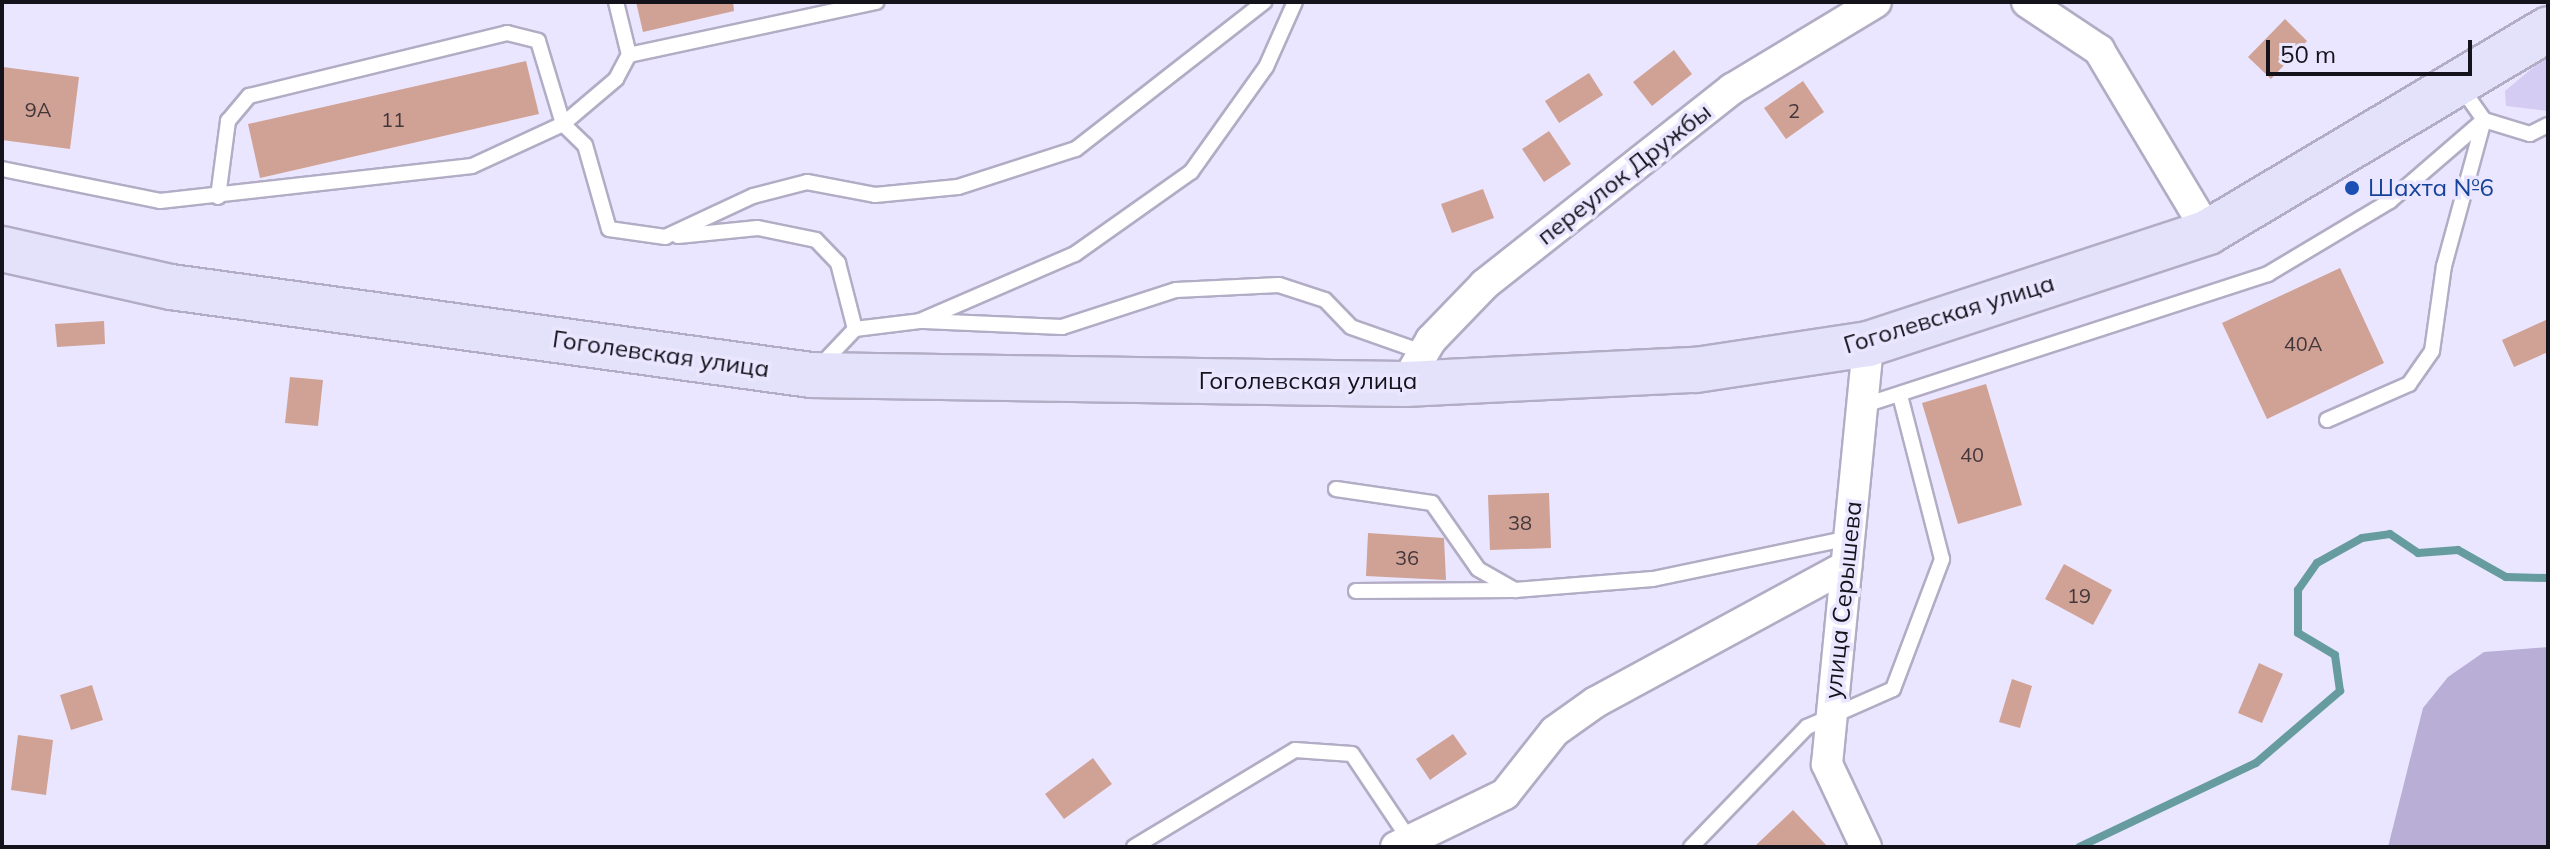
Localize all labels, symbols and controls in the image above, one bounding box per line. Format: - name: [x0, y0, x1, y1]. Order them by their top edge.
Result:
- scale bar: [2270, 24, 2476, 74]
- text: 50 m: [2280, 39, 2336, 69]
- house number: 9А: [25, 97, 51, 121]
- street label: переулок Дружбы: [1531, 97, 1717, 251]
- house number: 2: [1788, 98, 1800, 122]
- house number: 11: [381, 107, 405, 131]
- place label: Шахта №6: [2368, 174, 2494, 202]
- marker: Шахта №6: [2343, 179, 2361, 197]
- street label: Гоголевская улица: [1840, 268, 2058, 360]
- street label: Гоголевская улица: [551, 325, 771, 383]
- house number: 40А: [2284, 331, 2322, 355]
- street label: Гоголевская улица: [1199, 367, 1417, 395]
- house number: 40: [1960, 442, 1984, 466]
- street label: улица Серышева: [1818, 499, 1868, 701]
- house number: 38: [1508, 510, 1532, 534]
- house number: 36: [1395, 545, 1419, 569]
- house number: 19: [2067, 583, 2091, 607]

